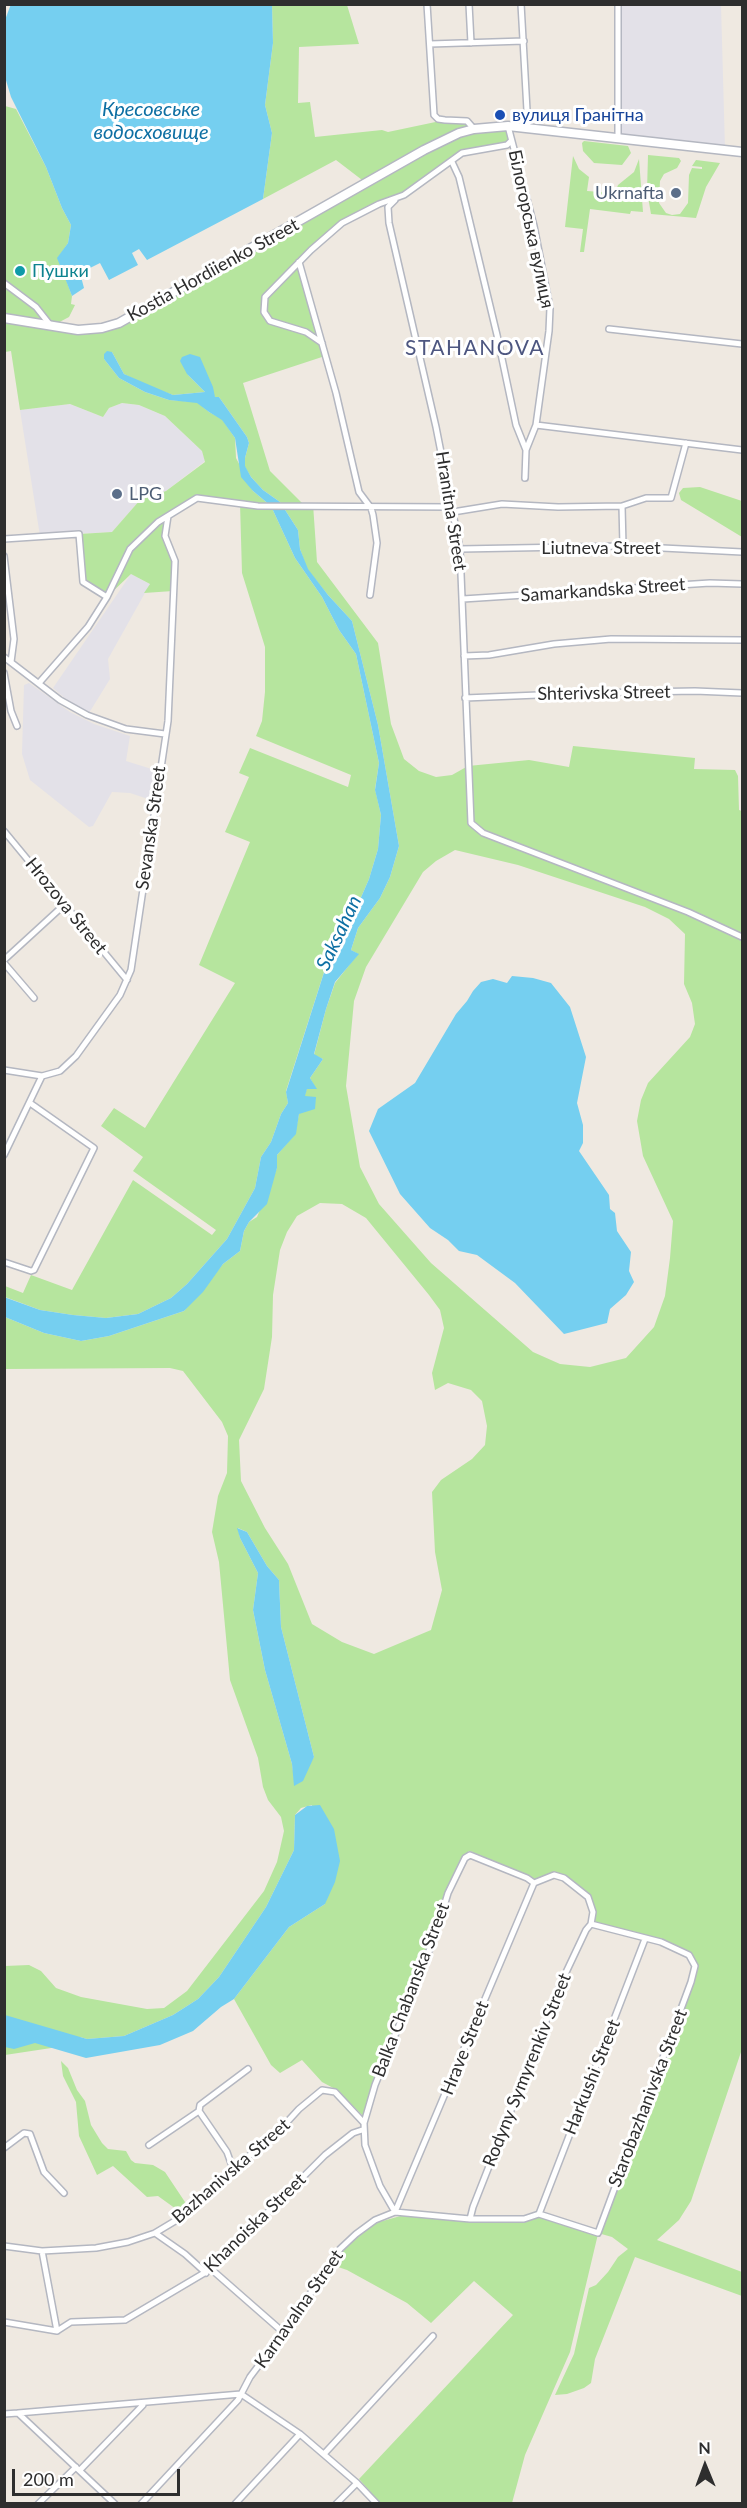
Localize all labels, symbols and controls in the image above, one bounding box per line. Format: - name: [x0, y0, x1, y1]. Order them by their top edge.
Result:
- water label: Кресовське водосховище: [93, 98, 209, 145]
- place label: вулиця Гранітна: [512, 104, 644, 126]
- marker: вулиця Гранітна: [493, 108, 507, 122]
- street label: Білогорська вулиця: [504, 148, 558, 310]
- place label: Ukrnafta: [595, 182, 664, 204]
- marker: Ukrnafta: [669, 186, 683, 200]
- street label: Kostia Hordiienko Street: [123, 214, 303, 326]
- place label: Пушки: [32, 260, 89, 282]
- marker: Пушки: [13, 264, 27, 278]
- district label: STAHANOVA: [405, 335, 545, 361]
- street label: Hranitna Street: [431, 450, 471, 572]
- place label: LPG: [129, 483, 162, 505]
- marker: LPG: [110, 487, 124, 501]
- street label: Liutneva Street: [541, 537, 661, 559]
- street label: Samarkandska Street: [520, 573, 686, 607]
- street label: Shterivska Street: [537, 681, 671, 705]
- street label: Sevanska Street: [132, 765, 170, 891]
- street label: Hrozova Street: [21, 853, 111, 959]
- water label: Saksahan: [311, 892, 367, 974]
- street label: Balka Chabanska Street: [368, 1900, 454, 2080]
- street label: Rodyny Symyrenkiv Street: [478, 1970, 576, 2170]
- street label: Hrave Street: [436, 1998, 494, 2098]
- street label: Starobazhanivska Street: [604, 2006, 692, 2190]
- street label: Harkushi Street: [559, 2016, 625, 2138]
- street label: Bazhanivska Street: [168, 2114, 294, 2228]
- street label: Khanoiska Street: [200, 2169, 310, 2277]
- street label: Karnavalna Street: [250, 2246, 348, 2372]
- north arrow: [675, 2436, 735, 2496]
- text: N: [698, 2438, 711, 2457]
- scale bar: [15, 2457, 183, 2495]
- text: 200 m: [23, 2468, 74, 2490]

